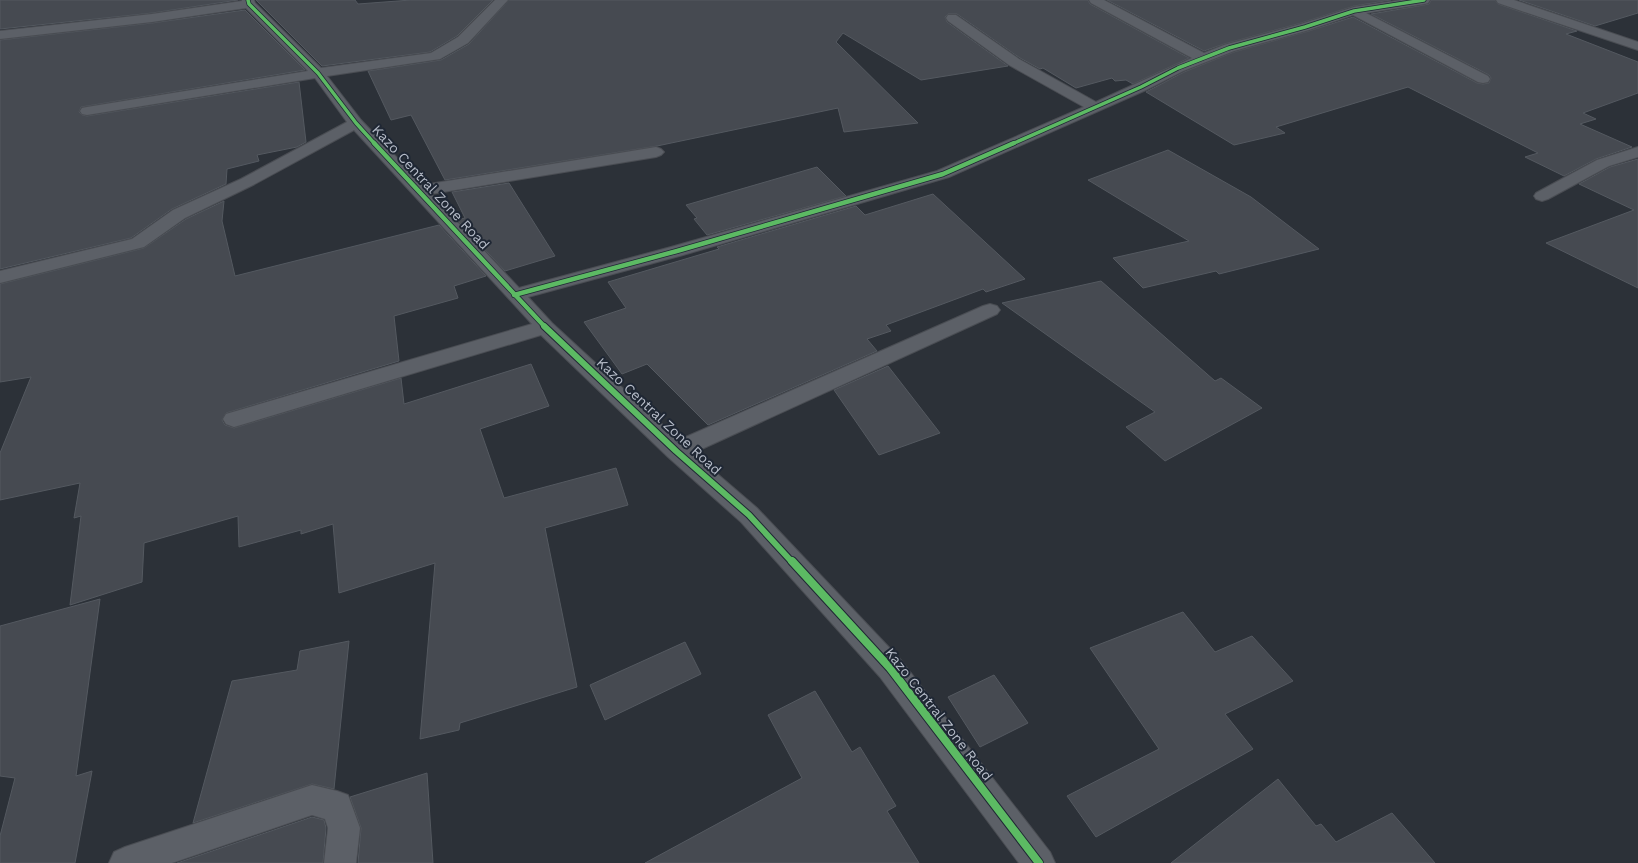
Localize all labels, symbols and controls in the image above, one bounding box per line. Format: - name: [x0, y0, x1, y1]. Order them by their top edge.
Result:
- street label: Kazo Central Zone Road: [369, 122, 493, 252]
- street label: Kazo Central Zone Road: [594, 354, 724, 478]
- street label: Kazo Central Zone Road: [882, 644, 996, 784]

